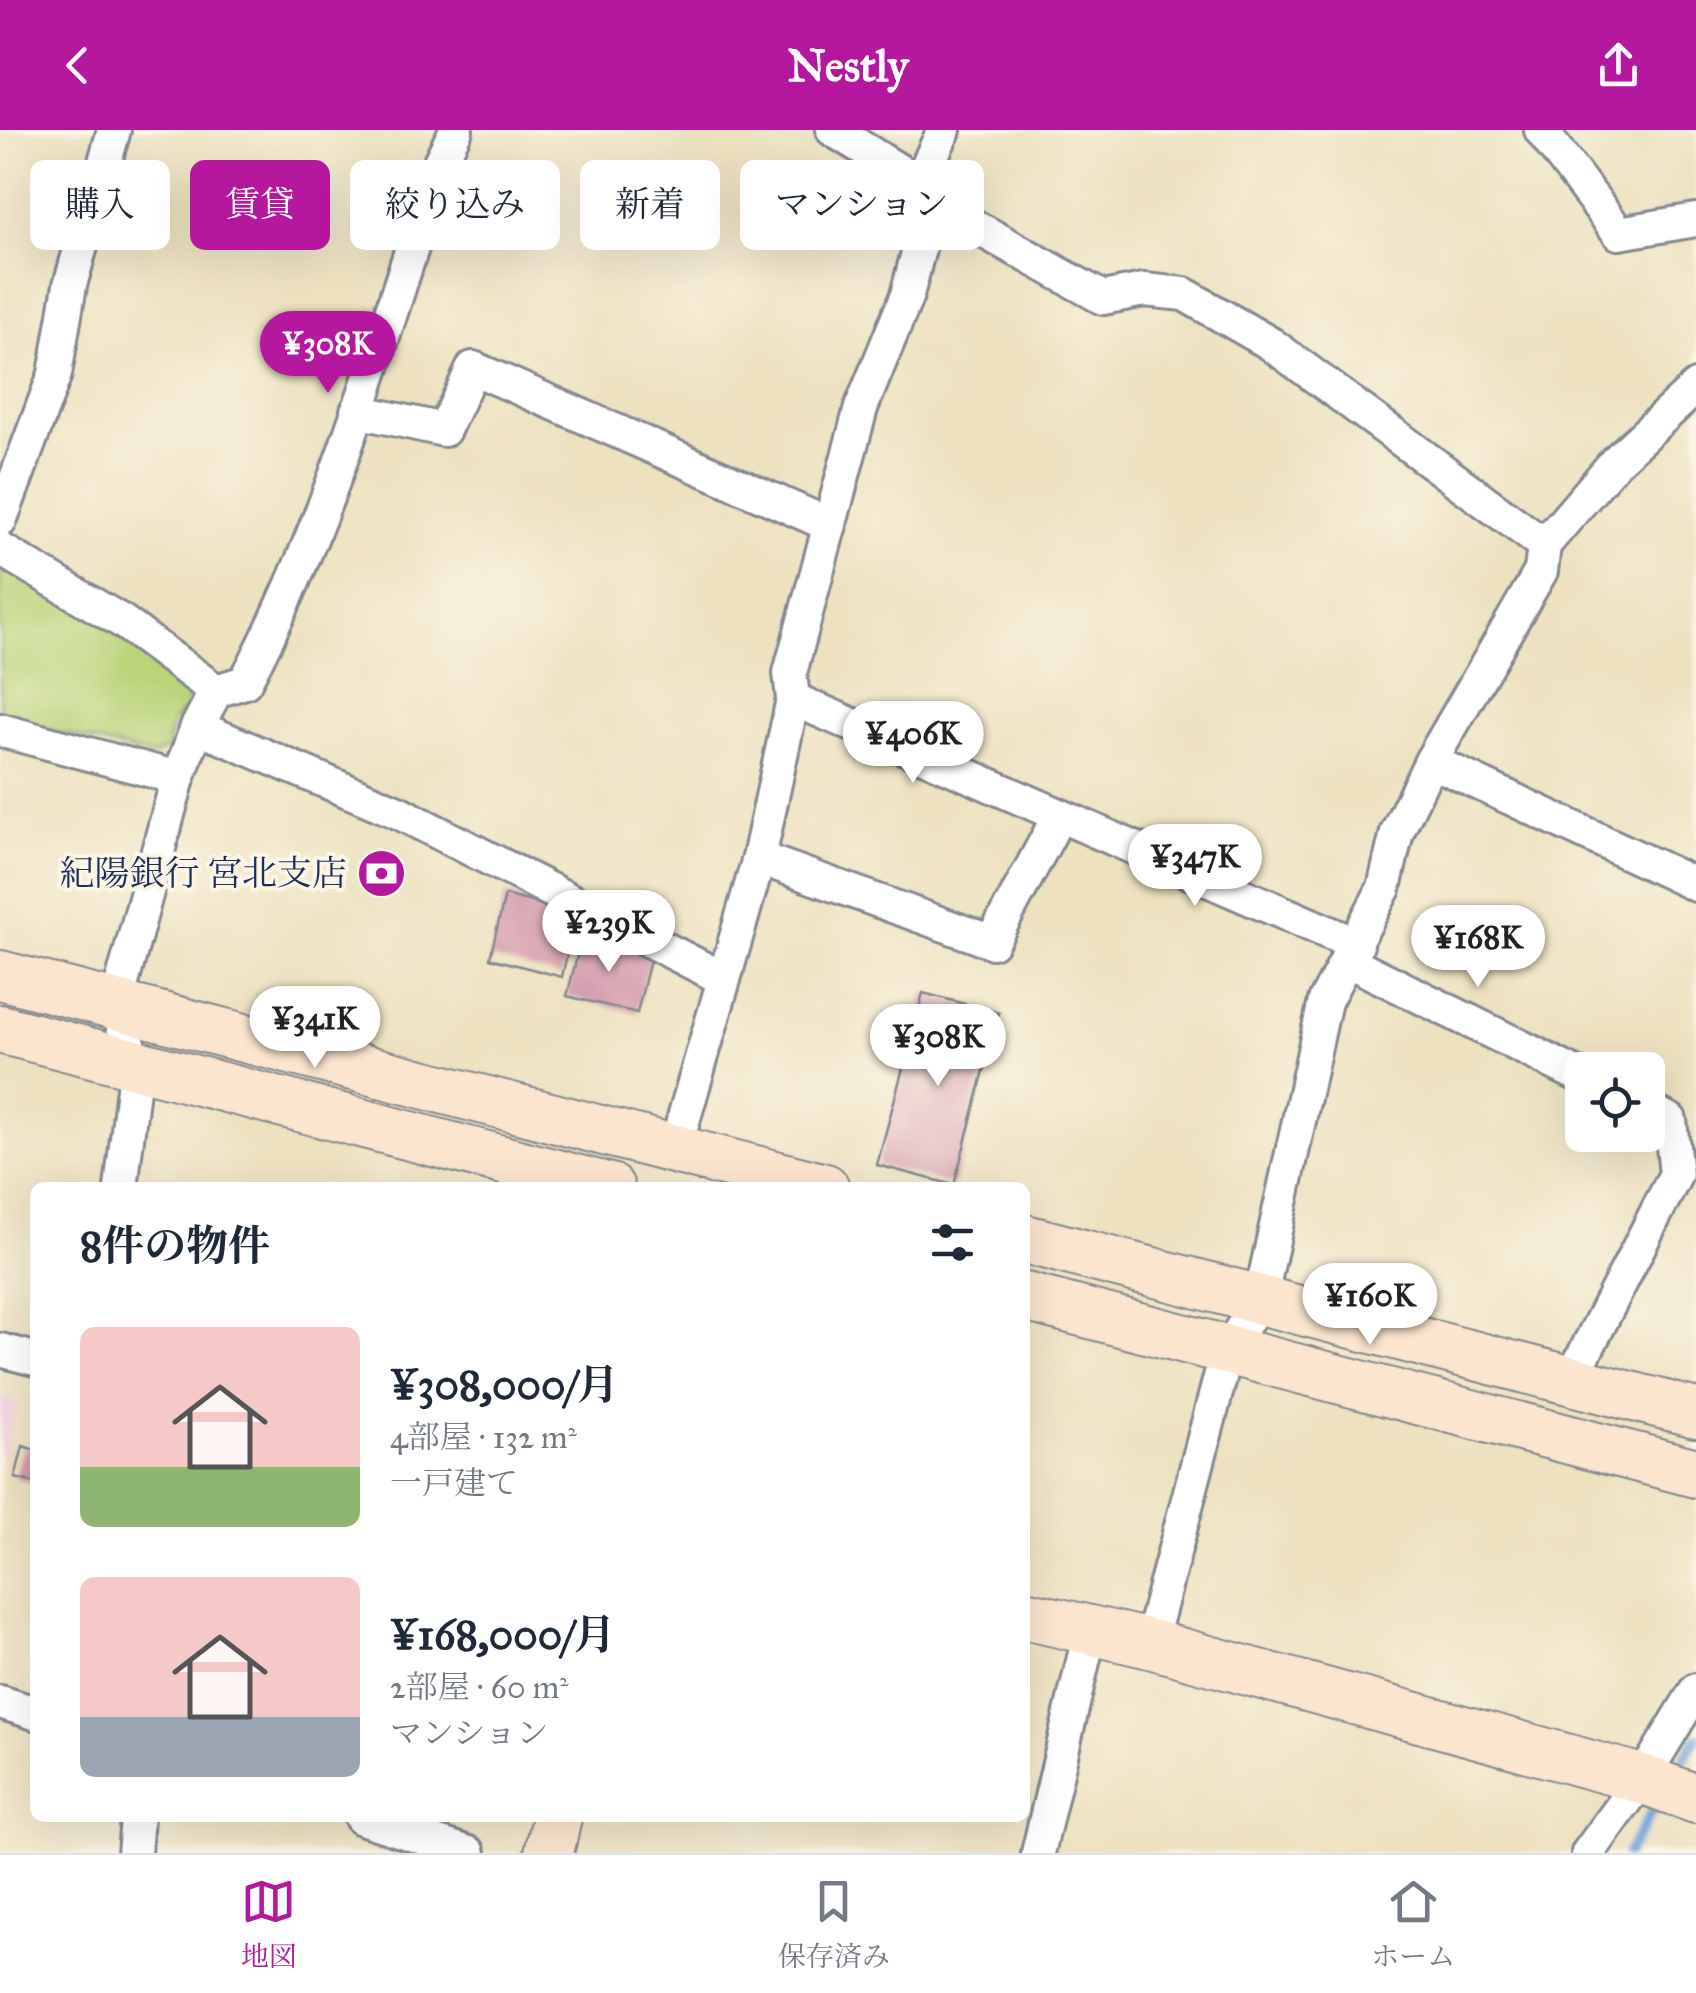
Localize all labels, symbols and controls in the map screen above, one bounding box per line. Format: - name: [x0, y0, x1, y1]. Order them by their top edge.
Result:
- icon: back: [50, 38, 105, 93]
- text: Nestly: [787, 38, 909, 93]
- icon: share: [1591, 38, 1646, 93]
- chip: 購入: [30, 160, 170, 250]
- chip: 賃貸: [190, 160, 330, 250]
- chip: 絞り込み: [350, 160, 560, 250]
- chip: 新着: [580, 160, 720, 250]
- chip: マンション: [740, 160, 984, 250]
- pin: ¥308K: [258, 311, 398, 396]
- text: ¥308K: [282, 324, 374, 363]
- pin: ¥406K: [843, 701, 983, 786]
- text: ¥406K: [865, 714, 961, 753]
- pin: ¥347K: [1125, 824, 1265, 909]
- text: ¥347K: [1150, 837, 1240, 876]
- bank icon: 紀陽銀行 宮北支店: [356, 847, 408, 899]
- place label: 紀陽銀行 宮北支店: [59, 852, 347, 895]
- pin: ¥239K: [539, 890, 679, 975]
- text: ¥239K: [564, 903, 654, 942]
- pin: ¥168K: [1408, 905, 1548, 990]
- text: ¥168K: [1433, 918, 1523, 957]
- pin: ¥341K: [245, 986, 385, 1071]
- text: ¥341K: [272, 999, 358, 1038]
- pin: ¥308K: [868, 1004, 1008, 1089]
- text: ¥308K: [892, 1017, 984, 1056]
- map controls: [1565, 1052, 1665, 1152]
- button: locate: [1565, 1052, 1665, 1152]
- icon: filters: [925, 1215, 980, 1270]
- text: 8件の物件: [80, 1220, 270, 1272]
- pin: ¥160K: [1300, 1263, 1440, 1348]
- text: ¥160K: [1324, 1276, 1416, 1315]
- text: ¥308,000/月: [390, 1359, 619, 1411]
- icon: home: [160, 1367, 280, 1487]
- text: 4部屋 · 132 m²: [390, 1418, 577, 1457]
- text: 一戸建て: [390, 1464, 518, 1503]
- text: ¥168,000/月: [390, 1609, 615, 1661]
- icon: home: [160, 1617, 280, 1737]
- text: 2部屋 · 60 m²: [390, 1668, 569, 1707]
- text: マンション: [390, 1714, 549, 1753]
- tab: 地図: [241, 1874, 297, 1974]
- tab: 保存済み: [778, 1874, 890, 1974]
- tab: ホーム: [1371, 1874, 1455, 1974]

